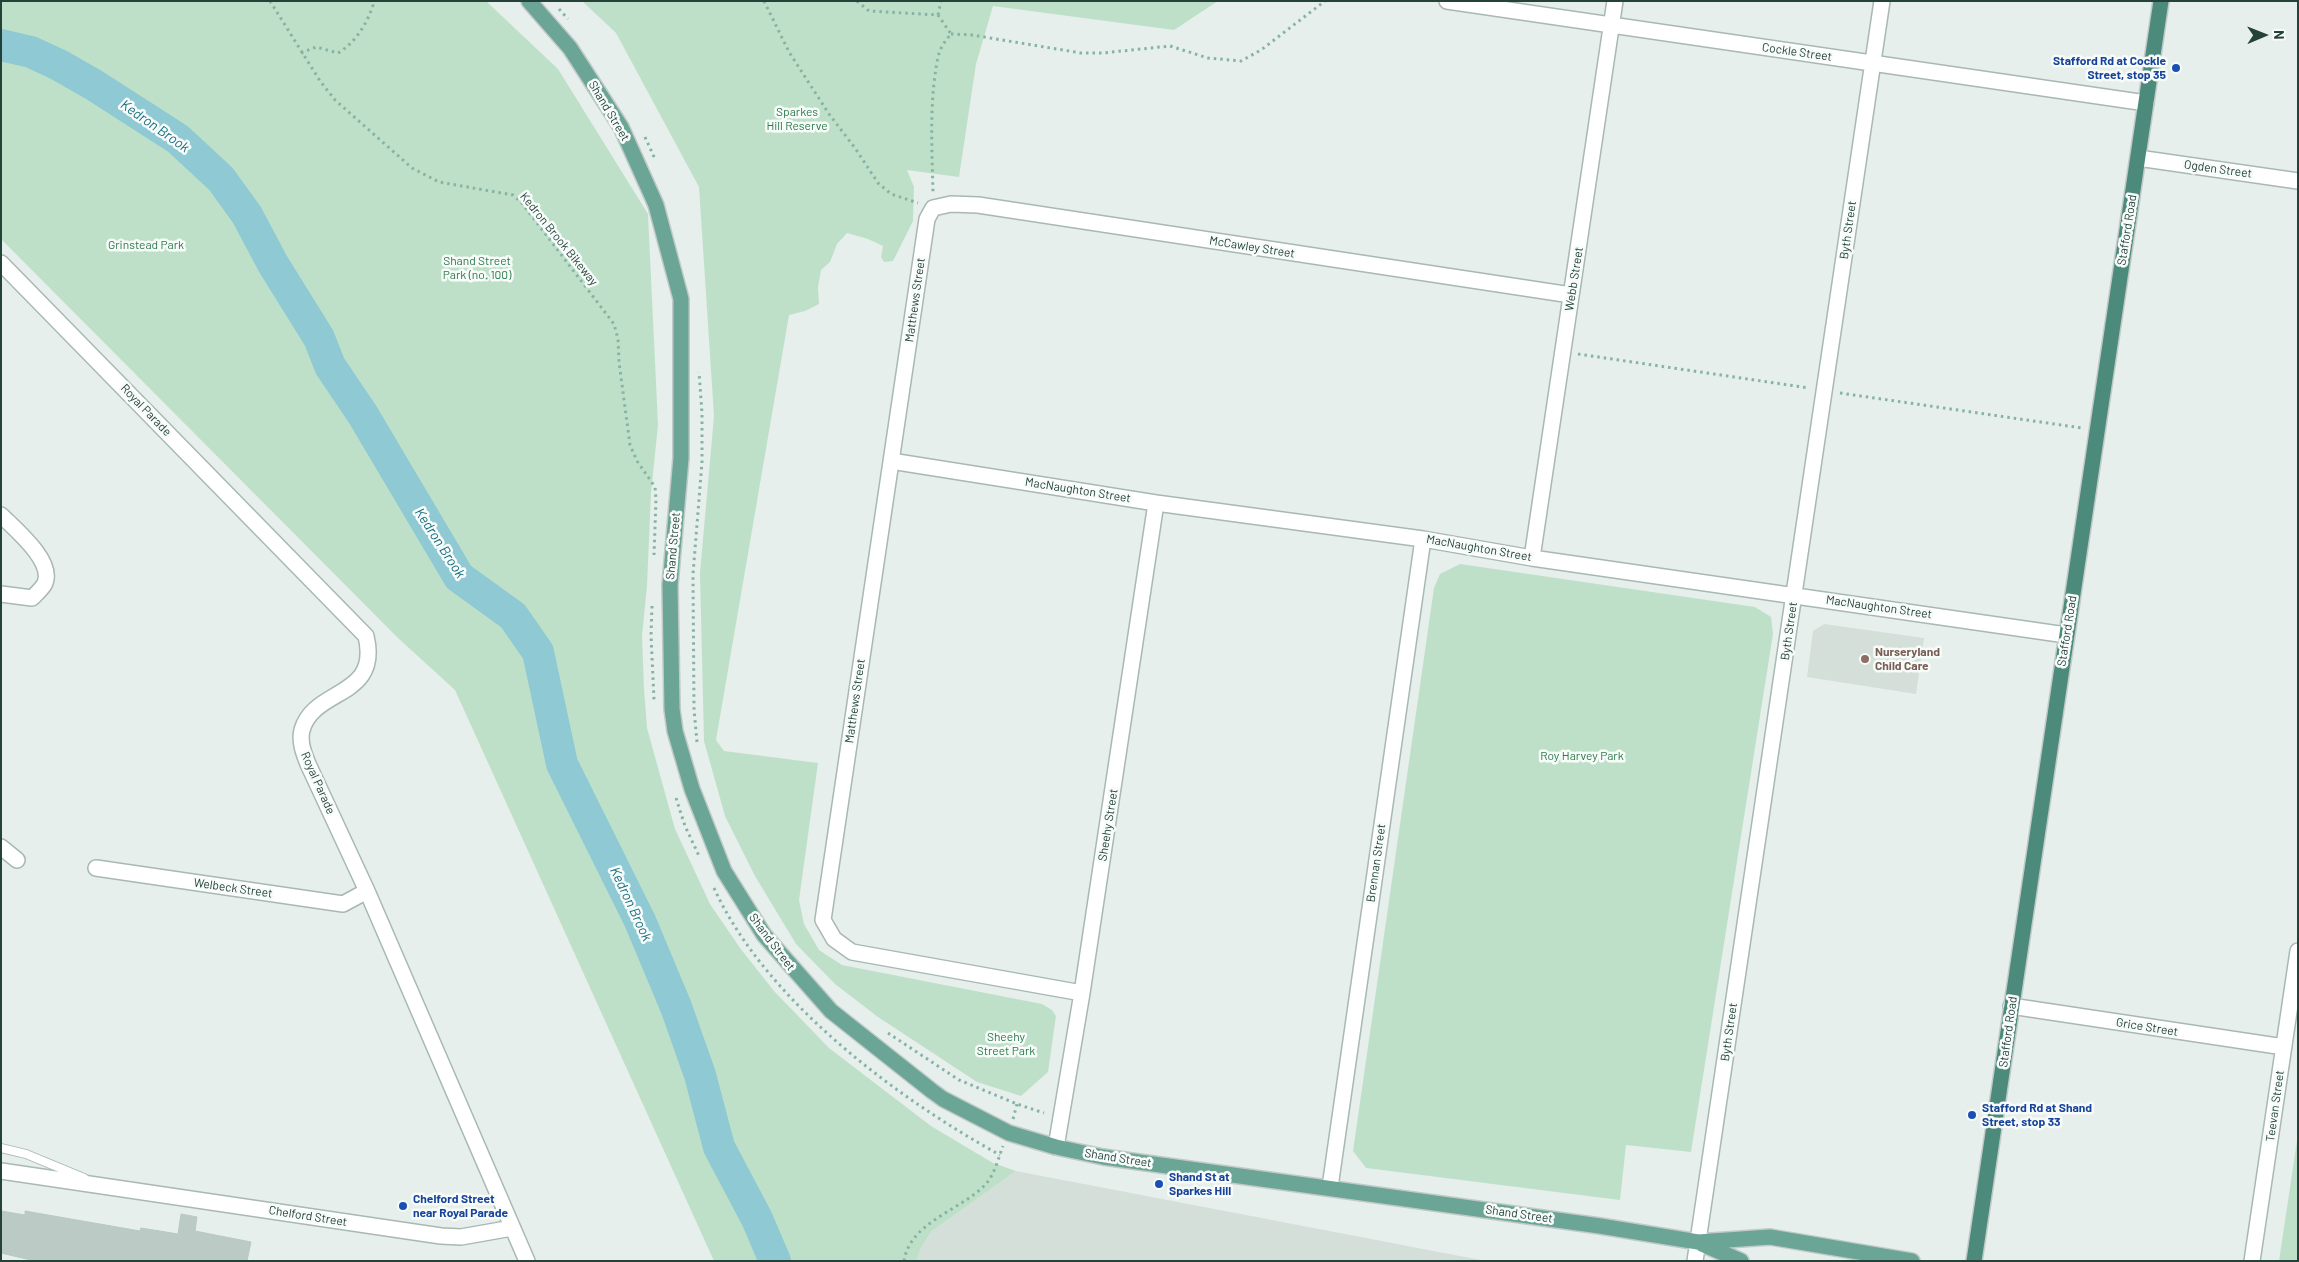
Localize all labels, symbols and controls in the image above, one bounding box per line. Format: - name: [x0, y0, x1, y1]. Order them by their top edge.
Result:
- north arrow: [2239, 10, 2289, 60]
- text: N: [2271, 30, 2288, 40]
- street label: Cockle Street: [1761, 40, 1833, 64]
- place label: Stafford Rd at Cockle Street, stop 35: [2053, 54, 2166, 82]
- marker: Stafford Rd at Cockle Street, stop 35: [2170, 62, 2182, 74]
- street label: Shand Street: [585, 78, 633, 144]
- water label: Kedron Brook: [117, 96, 193, 156]
- park label: Sparkes Hill Reserve: [766, 105, 828, 133]
- street label: Ogden Street: [2183, 157, 2253, 181]
- street label: Kedron Brook Bikeway: [517, 189, 601, 289]
- street label: Stafford Road: [2114, 193, 2140, 267]
- street label: Byth Street: [1837, 200, 1859, 260]
- street label: McCawley Street: [1208, 233, 1296, 261]
- park label: Grinstead Park: [108, 238, 184, 252]
- street label: Webb Street: [1562, 246, 1586, 312]
- park label: Shand Street Park (no. 100): [443, 254, 511, 282]
- street label: Matthews Street: [902, 257, 928, 343]
- street label: Royal Parade: [118, 381, 174, 439]
- street label: MacNaughton Street: [1024, 475, 1132, 505]
- water label: Kedron Brook: [411, 505, 469, 581]
- street label: Shand Street: [663, 512, 683, 580]
- street label: MacNaughton Street: [1425, 532, 1533, 564]
- street label: MacNaughton Street: [1825, 592, 1933, 622]
- street label: Stafford Road: [2054, 594, 2080, 668]
- street label: Byth Street: [1778, 601, 1800, 661]
- place label: Nurseryland Child Care: [1875, 645, 1940, 673]
- marker: Nurseryland Child Care: [1859, 653, 1871, 665]
- street label: Matthews Street: [842, 658, 868, 744]
- park label: Roy Harvey Park: [1540, 749, 1624, 763]
- street label: Royal Parade: [298, 750, 338, 816]
- street label: Sheehy Street: [1095, 788, 1121, 862]
- street label: Brennan Street: [1363, 823, 1389, 903]
- water label: Kedron Brook: [606, 864, 656, 944]
- street label: Welbeck Street: [193, 875, 273, 901]
- street label: Shand Street: [746, 911, 798, 973]
- street label: Stafford Road: [1996, 995, 2020, 1069]
- street label: Byth Street: [1718, 1002, 1740, 1062]
- street label: Grice Street: [2115, 1015, 2179, 1039]
- park label: Sheehy Street Park: [977, 1030, 1035, 1058]
- street label: Teevan Street: [2263, 1069, 2287, 1143]
- place label: Stafford Rd at Shand Street, stop 33: [1982, 1101, 2092, 1129]
- marker: Stafford Rd at Shand Street, stop 33: [1966, 1109, 1978, 1121]
- street label: Shand Street: [1083, 1146, 1153, 1170]
- place label: Shand St at Sparkes Hill: [1169, 1170, 1231, 1198]
- marker: Shand St at Sparkes Hill: [1153, 1178, 1165, 1190]
- place label: Chelford Street near Royal Parade: [413, 1192, 508, 1220]
- marker: Chelford Street near Royal Parade: [397, 1200, 409, 1212]
- street label: Shand Street: [1484, 1202, 1554, 1226]
- street label: Chelford Street: [268, 1203, 348, 1229]

